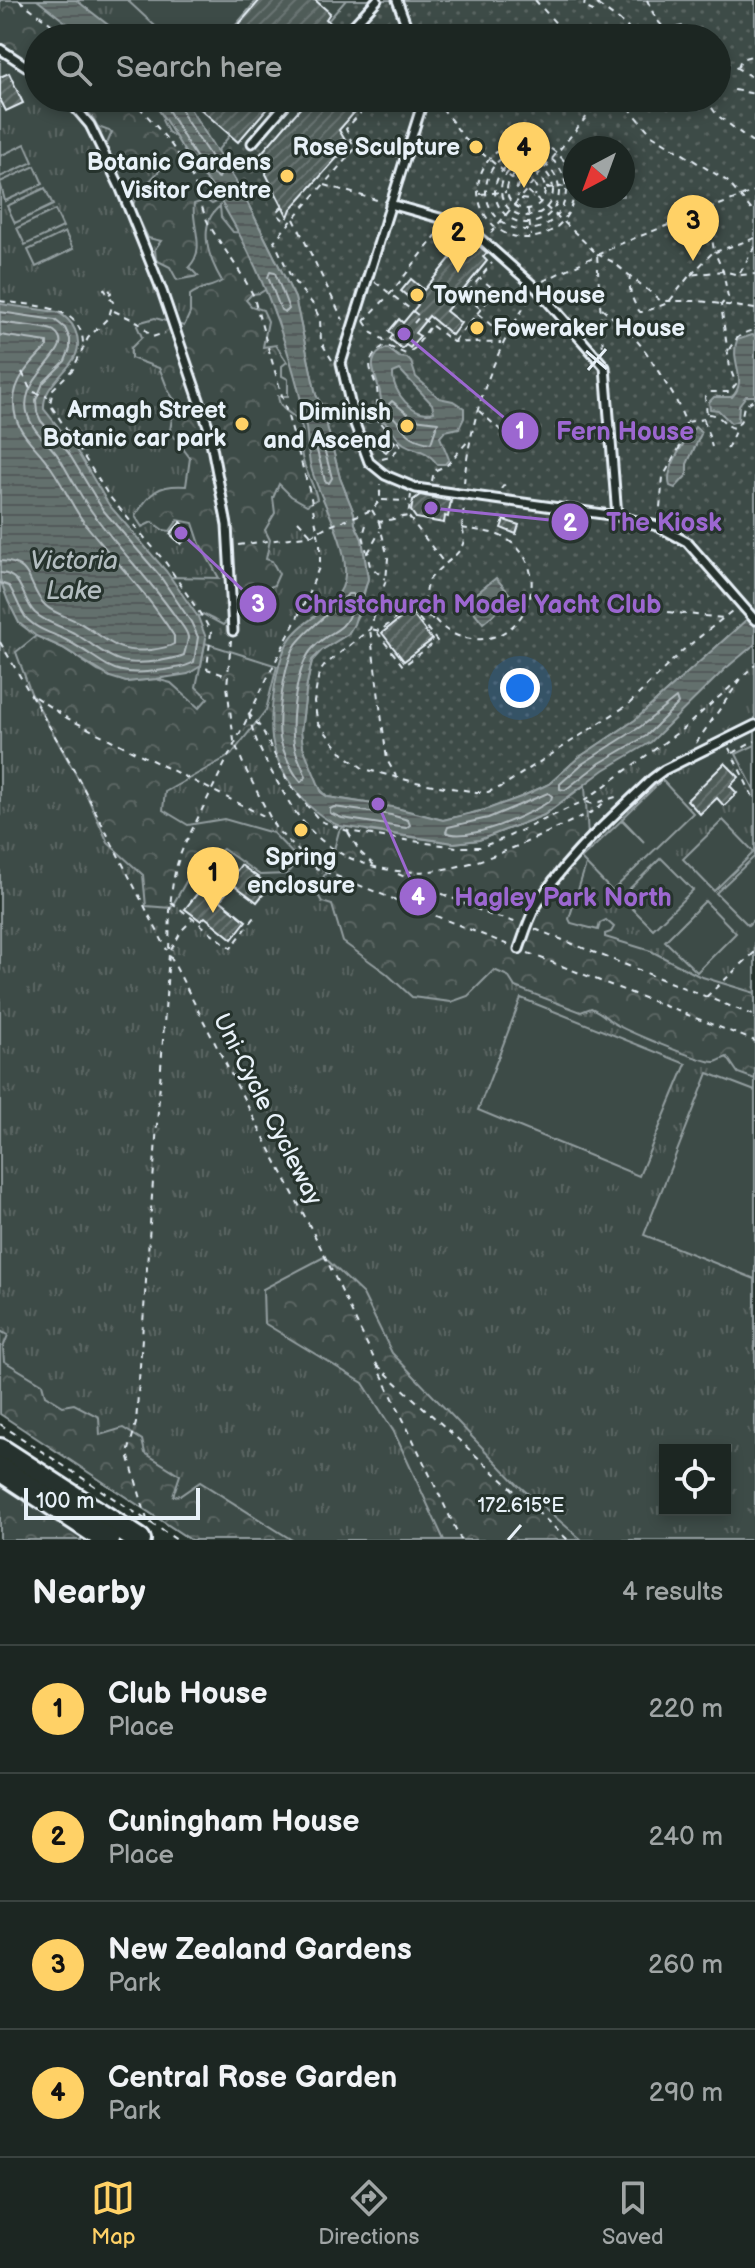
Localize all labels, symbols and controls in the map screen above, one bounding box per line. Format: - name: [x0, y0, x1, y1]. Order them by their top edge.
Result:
- search box: [24, 24, 731, 112]
- icon: search: [52, 46, 96, 90]
- text: Search here: [116, 50, 282, 86]
- pin: 4: [498, 122, 550, 188]
- place label: Rose Sculpture: [293, 133, 460, 162]
- north arrow: [563, 136, 635, 208]
- marker: Rose Sculpture: [467, 138, 485, 156]
- place label: Botanic Gardens Visitor Centre: [87, 148, 271, 205]
- marker: Botanic Gardens Visitor Centre: [278, 167, 296, 185]
- pin: 3: [667, 195, 719, 261]
- pin: 2: [432, 207, 484, 273]
- place label: Townend House: [433, 281, 605, 310]
- marker: Townend House: [408, 286, 426, 304]
- place label: Foweraker House: [493, 314, 685, 343]
- marker: Foweraker House: [468, 319, 486, 337]
- place label: Armagh Street Botanic car park: [42, 396, 226, 453]
- place label: Diminish and Ascend: [263, 398, 391, 455]
- callout: Fern House: [500, 406, 710, 456]
- marker: Armagh Street Botanic car park: [233, 415, 251, 433]
- marker: Diminish and Ascend: [398, 417, 416, 435]
- text: 1: [515, 417, 525, 446]
- text: Fern House: [556, 417, 694, 448]
- callout: The Kiosk: [550, 497, 738, 547]
- text: The Kiosk: [606, 508, 722, 539]
- text: 2: [563, 509, 578, 538]
- water label: Victoria Lake: [30, 546, 118, 607]
- callout: Christchurch Model Yacht Club: [238, 579, 677, 629]
- text: 3: [251, 590, 265, 619]
- text: Christchurch Model Yacht Club: [295, 590, 661, 621]
- your location: [500, 668, 540, 708]
- marker: Spring enclosure: [292, 821, 310, 839]
- place label: Spring enclosure: [247, 843, 355, 900]
- pin: 1: [187, 847, 239, 913]
- callout: Hagley Park North: [398, 872, 688, 922]
- text: 4: [411, 883, 425, 912]
- text: Hagley Park North: [454, 883, 672, 914]
- street label: Uni-Cycle Cycleway: [207, 1009, 328, 1210]
- map controls: [659, 1444, 731, 1516]
- button: locate: [659, 1444, 731, 1516]
- scale bar: [24, 1484, 200, 1520]
- text: 100 m: [36, 1488, 95, 1515]
- text: 172.615°E: [478, 1494, 564, 1518]
- text: Nearby: [32, 1572, 146, 1613]
- text: 4 results: [622, 1577, 723, 1608]
- text: Club House: [108, 1676, 268, 1712]
- text: 1: [53, 1694, 63, 1725]
- text: 220 m: [649, 1694, 723, 1725]
- text: Place: [108, 1712, 174, 1743]
- text: Cuningham House: [108, 1804, 359, 1840]
- text: 2: [50, 1822, 66, 1853]
- text: 240 m: [648, 1822, 723, 1853]
- text: Place: [108, 1840, 174, 1871]
- text: New Zealand Gardens: [108, 1932, 412, 1968]
- text: 3: [50, 1950, 66, 1981]
- text: 260 m: [648, 1950, 723, 1981]
- text: Park: [108, 1968, 160, 1999]
- text: Central Rose Garden: [108, 2060, 397, 2096]
- text: 4: [50, 2078, 66, 2109]
- text: 290 m: [649, 2078, 723, 2109]
- text: Park: [108, 2096, 160, 2127]
- tab: Map: [91, 2176, 136, 2251]
- tab: Directions: [318, 2176, 419, 2251]
- tab: Saved: [602, 2176, 664, 2251]

